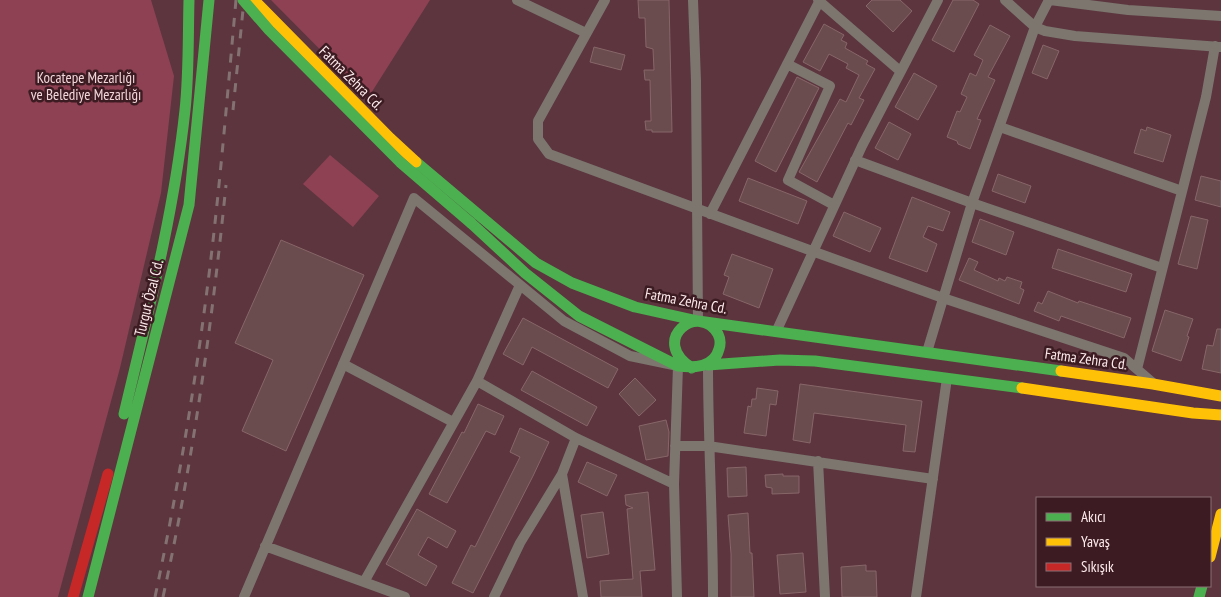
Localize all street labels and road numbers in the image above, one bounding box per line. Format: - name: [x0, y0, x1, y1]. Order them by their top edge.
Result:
- street label: Fatma Zehra Cd.: [315, 42, 388, 114]
- street label: Turgut Özal Cd.: [130, 257, 167, 338]
- street label: Fatma Zehra Cd.: [643, 283, 729, 318]
- street label: Fatma Zehra Cd.: [1044, 343, 1129, 374]

